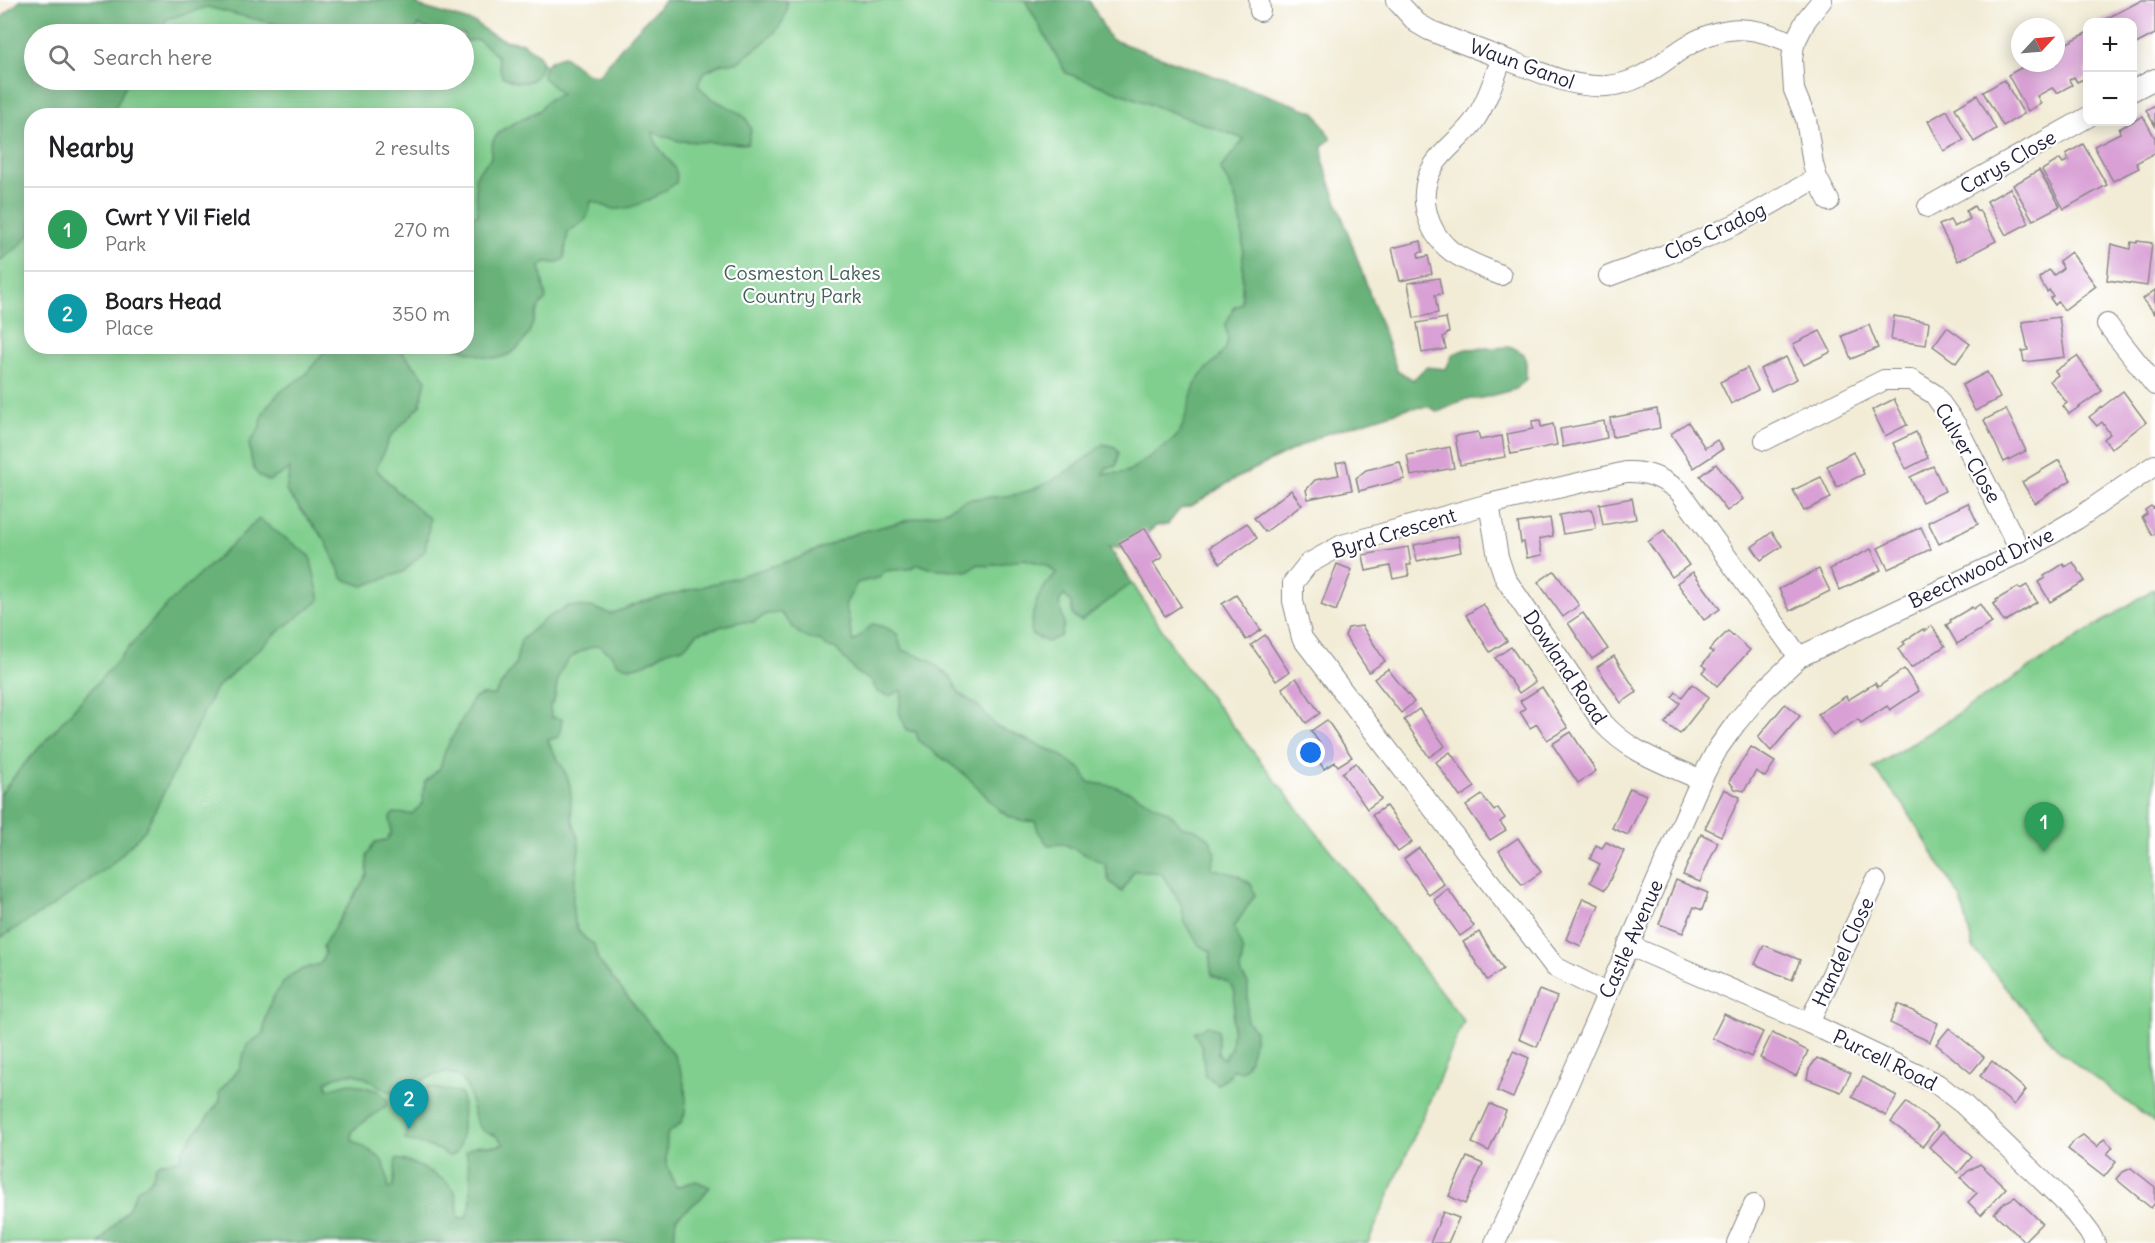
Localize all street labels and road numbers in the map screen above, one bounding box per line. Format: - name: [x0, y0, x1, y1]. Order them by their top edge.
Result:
- street label: Waun Ganol: [1466, 33, 1578, 94]
- street label: Carys Close: [1955, 124, 2060, 199]
- street label: Clos Cradog: [1660, 196, 1770, 265]
- street label: Culver Close: [1930, 398, 2007, 507]
- street label: Byrd Crescent: [1329, 502, 1459, 563]
- street label: Beechwood Drive: [1904, 522, 2057, 613]
- street label: Dowland Road: [1518, 605, 1613, 729]
- street label: Castle Avenue: [1593, 876, 1668, 1002]
- street label: Handel Close: [1806, 893, 1879, 1010]
- street label: Purcell Road: [1829, 1024, 1942, 1096]

